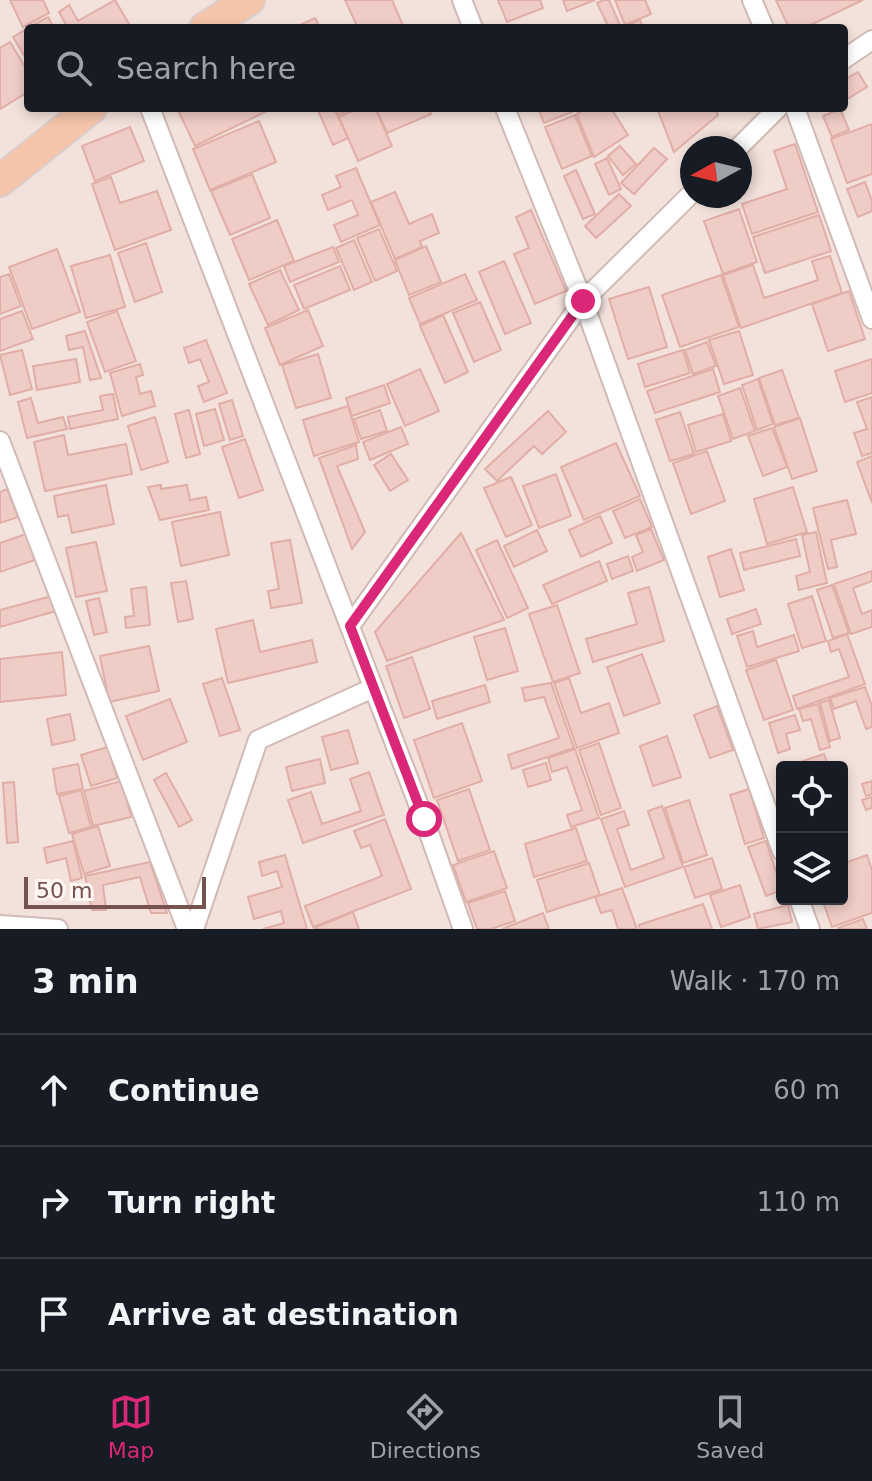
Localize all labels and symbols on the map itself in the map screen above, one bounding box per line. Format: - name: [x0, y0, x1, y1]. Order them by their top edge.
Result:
- north arrow: [680, 136, 752, 208]
- route end: [565, 283, 601, 319]
- route start: [406, 801, 442, 837]
- scale bar: [24, 873, 206, 909]

